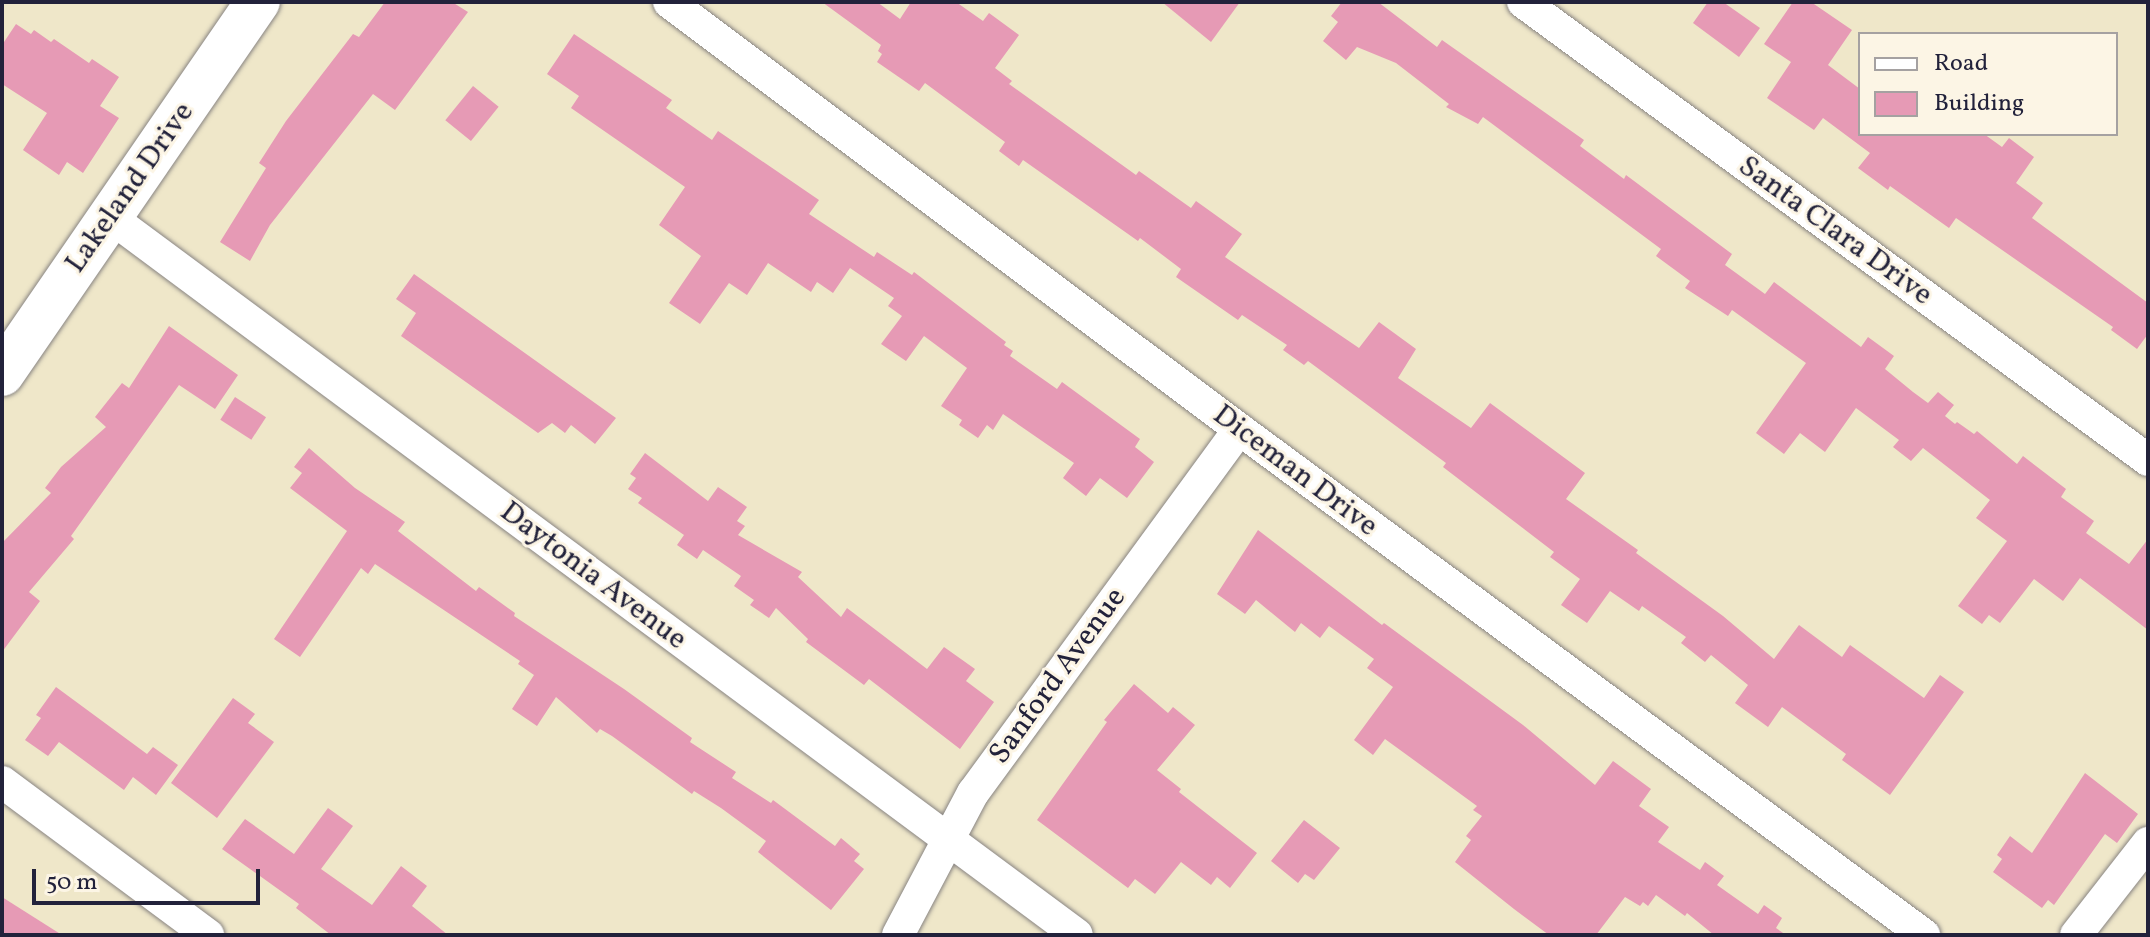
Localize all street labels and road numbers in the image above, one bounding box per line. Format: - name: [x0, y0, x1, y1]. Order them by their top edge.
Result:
- street label: Lakeland Drive: [58, 96, 202, 280]
- street label: Santa Clara Drive: [1731, 149, 1939, 313]
- street label: Diceman Drive: [1205, 397, 1385, 545]
- street label: Daytonia Avenue: [493, 494, 693, 658]
- street label: Sanford Avenue: [982, 581, 1134, 771]

